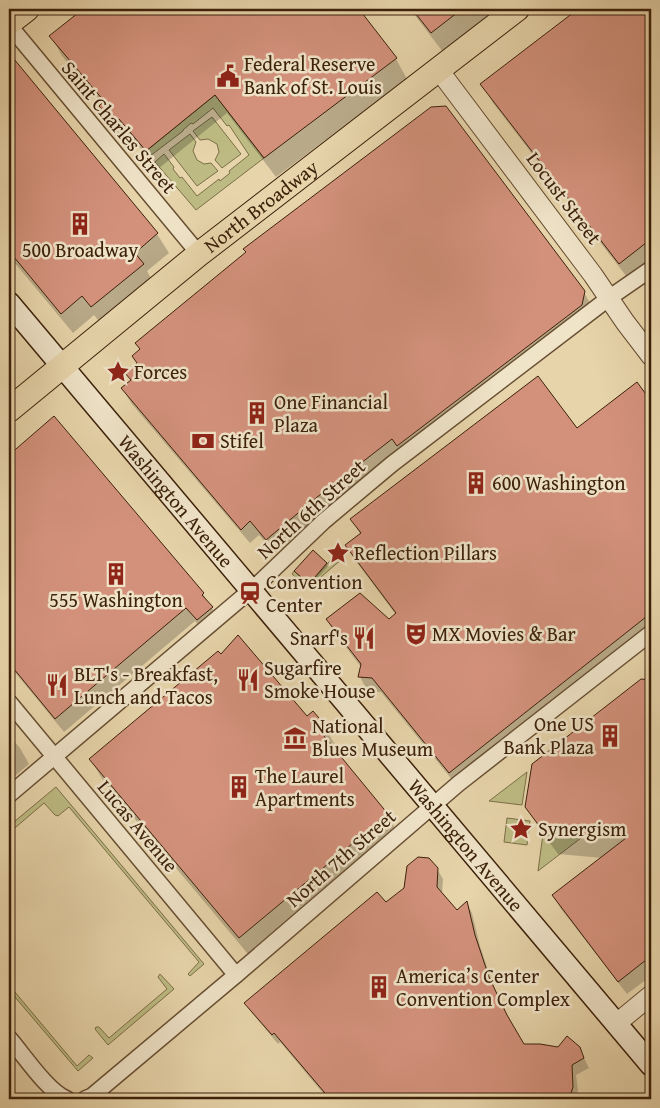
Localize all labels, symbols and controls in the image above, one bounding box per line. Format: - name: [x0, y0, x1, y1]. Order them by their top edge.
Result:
- place label: Federal Reserve Bank of St. Louis: [244, 49, 382, 101]
- street label: Saint Charles Street: [55, 54, 184, 199]
- public building icon: Federal Reserve Bank of St. Louis: [215, 63, 241, 89]
- street label: Locust Street: [520, 145, 609, 250]
- street label: North Broadway: [197, 153, 324, 259]
- building icon: 500 Broadway: [67, 211, 93, 237]
- place label: 500 Broadway: [22, 235, 138, 264]
- place label: Forces: [134, 357, 187, 386]
- place icon: Forces: [105, 359, 131, 385]
- place label: One Financial Plaza: [274, 387, 388, 439]
- building icon: One Financial Plaza: [244, 400, 270, 426]
- place label: Stifel: [220, 426, 264, 455]
- street label: Washington Avenue: [112, 428, 241, 574]
- bank icon: Stifel: [190, 428, 216, 454]
- street label: North 6th Street: [250, 452, 371, 565]
- place label: 600 Washington: [492, 468, 625, 497]
- building icon: 600 Washington: [463, 470, 489, 496]
- place label: Reflection Pillars: [354, 538, 497, 567]
- place icon: Reflection Pillars: [325, 540, 351, 566]
- building icon: 555 Washington: [103, 561, 129, 587]
- place label: Convention Center: [266, 567, 363, 619]
- station icon: Convention Center: [237, 580, 263, 606]
- place label: 555 Washington: [49, 585, 183, 614]
- place label: MX Movies & Bar: [432, 619, 576, 648]
- theatre icon: MX Movies & Bar: [403, 621, 429, 647]
- place label: Snarf's: [290, 623, 348, 652]
- restaurant icon: Snarf's: [351, 625, 377, 651]
- place label: Sugarfire Smoke House: [264, 653, 375, 705]
- place label: BLT's - Breakfast, Lunch and Tacos: [74, 659, 218, 711]
- restaurant icon: Sugarfire Smoke House: [235, 667, 261, 693]
- restaurant icon: BLT's - Breakfast, Lunch and Tacos: [44, 672, 70, 698]
- place label: One US Bank Plaza: [503, 709, 595, 761]
- place label: National Blues Museum: [312, 711, 434, 763]
- building icon: One US Bank Plaza: [597, 723, 623, 749]
- museum icon: National Blues Museum: [282, 725, 308, 751]
- place label: The Laurel Apartments: [255, 761, 355, 813]
- street label: Washington Avenue: [402, 772, 531, 918]
- street label: Lucas Avenue: [91, 773, 186, 878]
- building icon: The Laurel Apartments: [226, 774, 252, 800]
- street label: North 7th Street: [279, 802, 402, 914]
- place label: Synergism: [538, 814, 627, 843]
- place icon: Synergism: [508, 816, 534, 842]
- place label: America’s Center Convention Complex: [396, 961, 571, 1013]
- building icon: America’s Center Convention Complex: [366, 974, 392, 1000]

